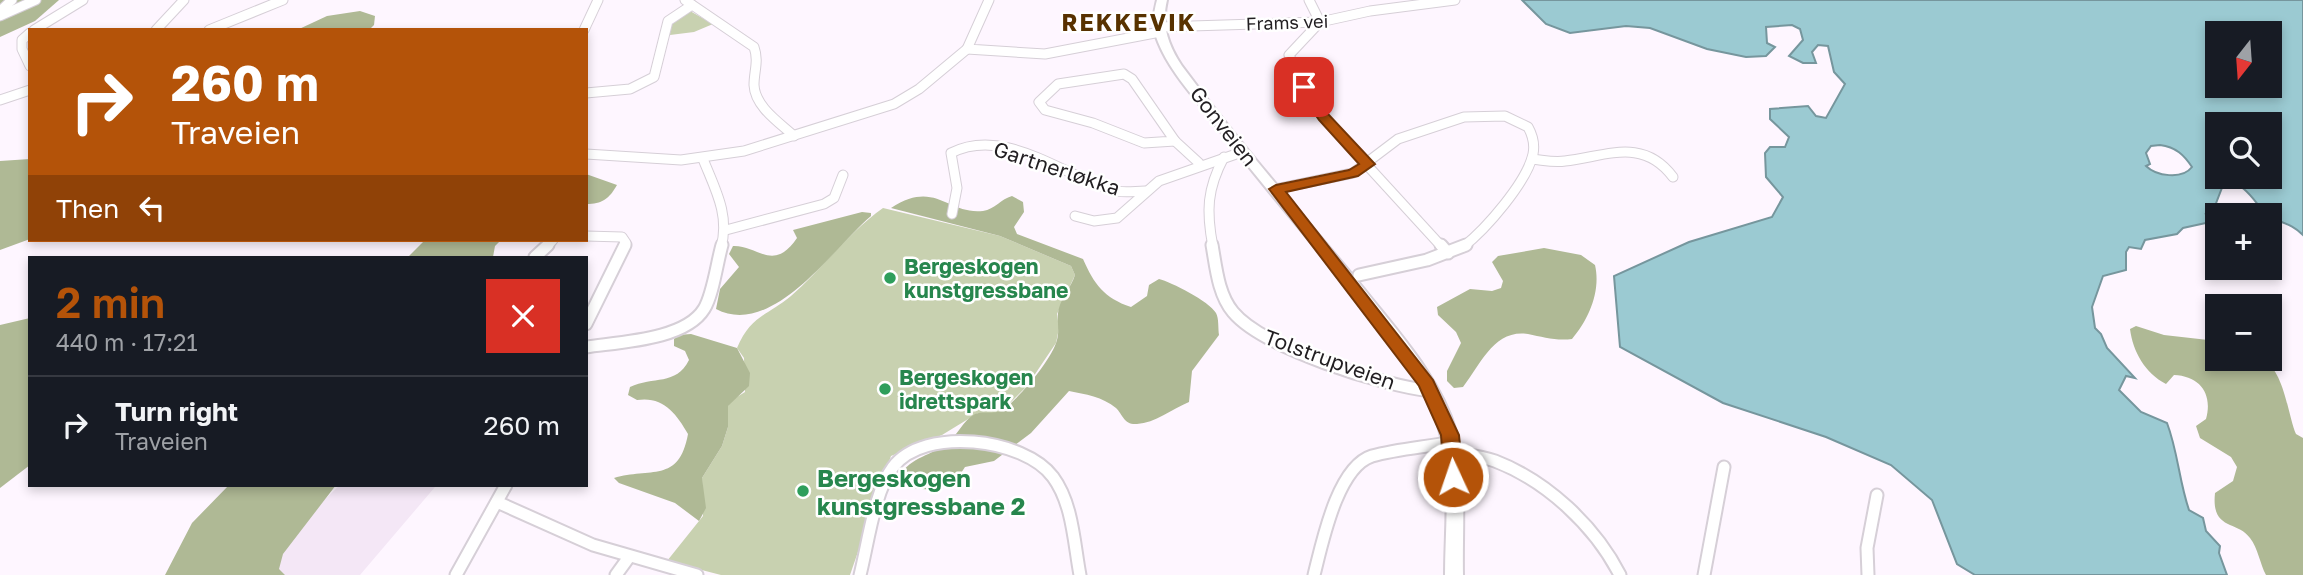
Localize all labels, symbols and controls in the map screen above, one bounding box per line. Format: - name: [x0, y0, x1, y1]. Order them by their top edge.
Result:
- district label: REKKEVIK: [1061, 8, 1197, 36]
- street label: Frams vei: [1245, 10, 1329, 34]
- north arrow: [2205, 21, 2282, 98]
- map controls: [2205, 21, 2282, 371]
- text: 260 m: [171, 53, 319, 112]
- icon: right: [56, 56, 147, 147]
- pin: [1274, 57, 1334, 117]
- icon: arrive: [1285, 68, 1323, 106]
- street label: Gonveien: [1185, 81, 1263, 171]
- button: search: [2205, 112, 2282, 189]
- text: Traveien: [171, 113, 300, 151]
- street label: Gartnerløkka: [990, 135, 1124, 201]
- icon: left: [133, 189, 171, 227]
- text: Then: [56, 193, 119, 224]
- button: +: [2205, 203, 2282, 280]
- place label: Bergeskogen kunstgressbane: [904, 253, 1068, 303]
- marker: Bergeskogen kunstgressbane: [882, 270, 898, 286]
- text: 2 min: [56, 277, 165, 327]
- button: close: [486, 279, 560, 353]
- button: −: [2205, 294, 2282, 371]
- street label: Tolstrupveien: [1261, 323, 1399, 395]
- text: 440 m · 17:21: [56, 328, 198, 356]
- place label: Bergeskogen idrettspark: [899, 364, 1034, 414]
- marker: Bergeskogen idrettspark: [877, 381, 893, 397]
- text: Turn right: [115, 396, 238, 427]
- icon: right: [56, 406, 94, 444]
- text: 260 m: [484, 410, 560, 441]
- text: Traveien: [115, 427, 208, 455]
- position arrow: [1416, 440, 1490, 514]
- place label: Bergeskogen kunstgressbane 2: [817, 463, 1025, 520]
- marker: Bergeskogen kunstgressbane 2: [795, 483, 811, 499]

